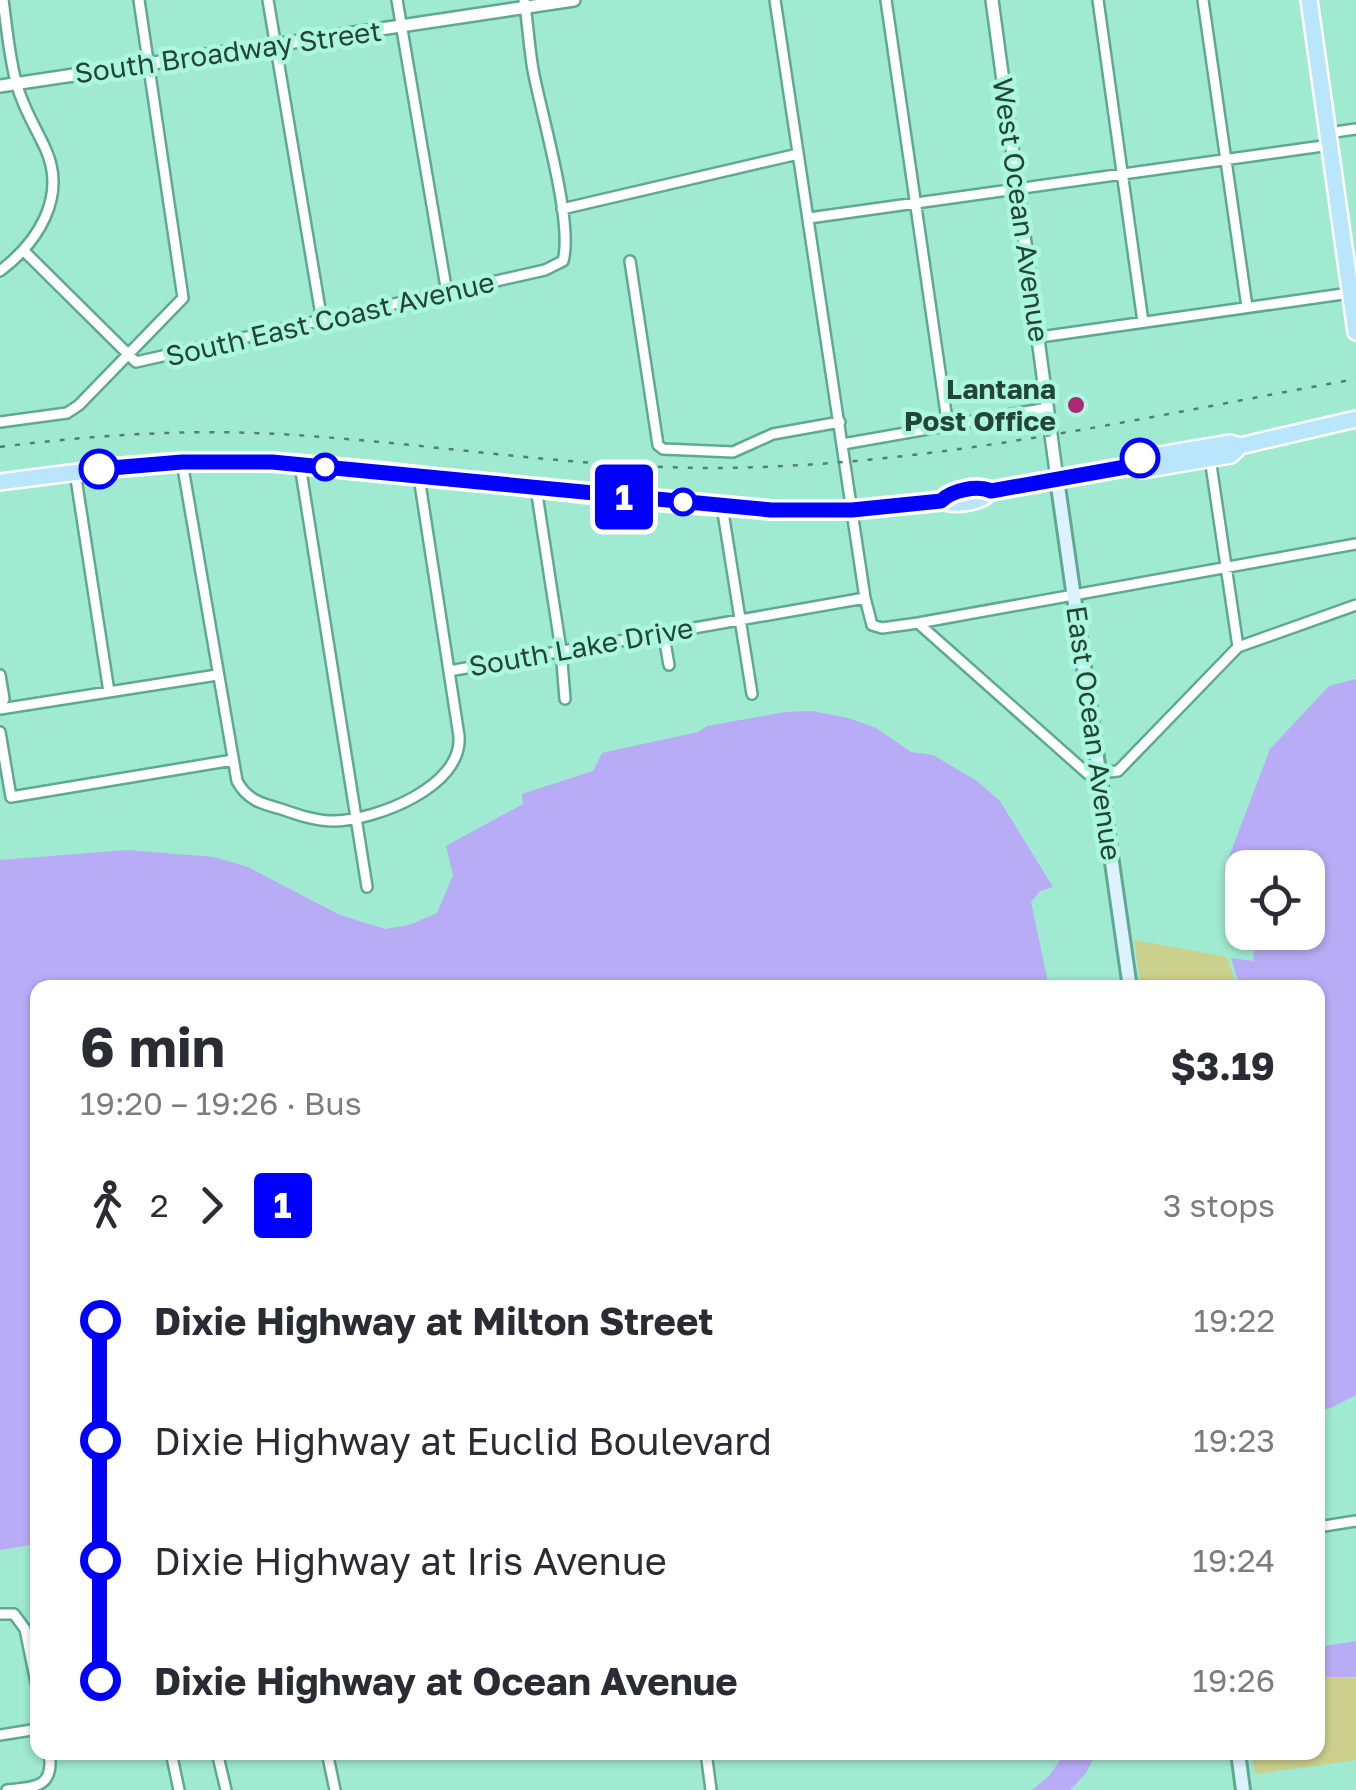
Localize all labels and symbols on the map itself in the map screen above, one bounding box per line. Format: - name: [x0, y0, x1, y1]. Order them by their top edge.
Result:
- street label: South Broadway Street: [73, 14, 383, 89]
- street label: West Ocean Avenue: [987, 76, 1056, 344]
- street label: South East Coast Avenue: [162, 265, 497, 372]
- place label: Lantana Post Office: [904, 372, 1056, 437]
- marker: Lantana Post Office: [1065, 394, 1087, 416]
- unlabelled marker: [1121, 439, 1159, 477]
- unlabelled marker: [80, 450, 118, 488]
- unlabelled marker: [312, 454, 338, 480]
- line badge: 1: [592, 464, 656, 530]
- unlabelled marker: [670, 489, 696, 515]
- street label: East Ocean Avenue: [1060, 604, 1129, 862]
- street label: South Lake Drive: [466, 611, 696, 682]

